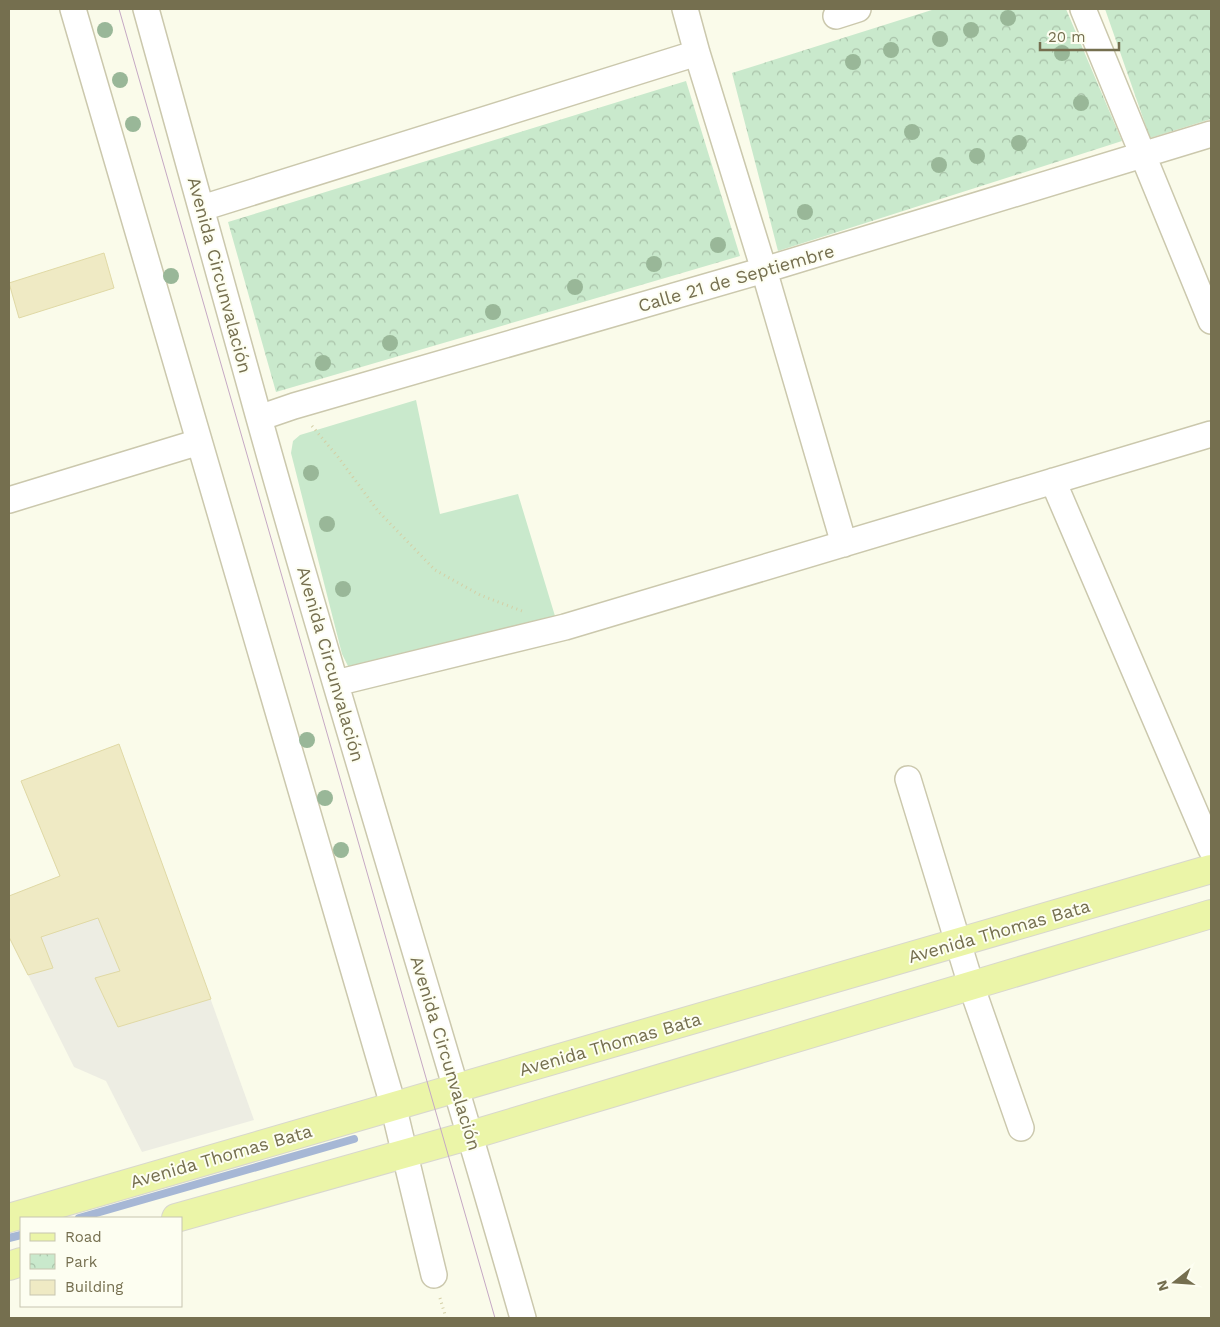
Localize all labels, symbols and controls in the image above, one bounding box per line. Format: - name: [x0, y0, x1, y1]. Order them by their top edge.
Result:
- scale bar: [1040, 20, 1119, 52]
- text: 20 m: [1048, 28, 1086, 46]
- street label: Avenida Circunvalación: [184, 175, 256, 375]
- street label: Calle 21 de Septiembre: [635, 240, 837, 316]
- street label: Avenida Circunvalación: [293, 564, 369, 764]
- street label: Avenida Thomas Bata: [906, 895, 1092, 967]
- street label: Avenida Circunvalación: [406, 953, 486, 1153]
- street label: Avenida Thomas Bata: [517, 1008, 703, 1080]
- street label: Avenida Thomas Bata: [128, 1120, 314, 1192]
- legend: [20, 1217, 182, 1307]
- text: Road: [65, 1228, 102, 1246]
- text: Park: [65, 1253, 98, 1271]
- north arrow: [1150, 1257, 1200, 1307]
- text: Building: [65, 1278, 123, 1296]
- text: N: [1153, 1279, 1172, 1293]

